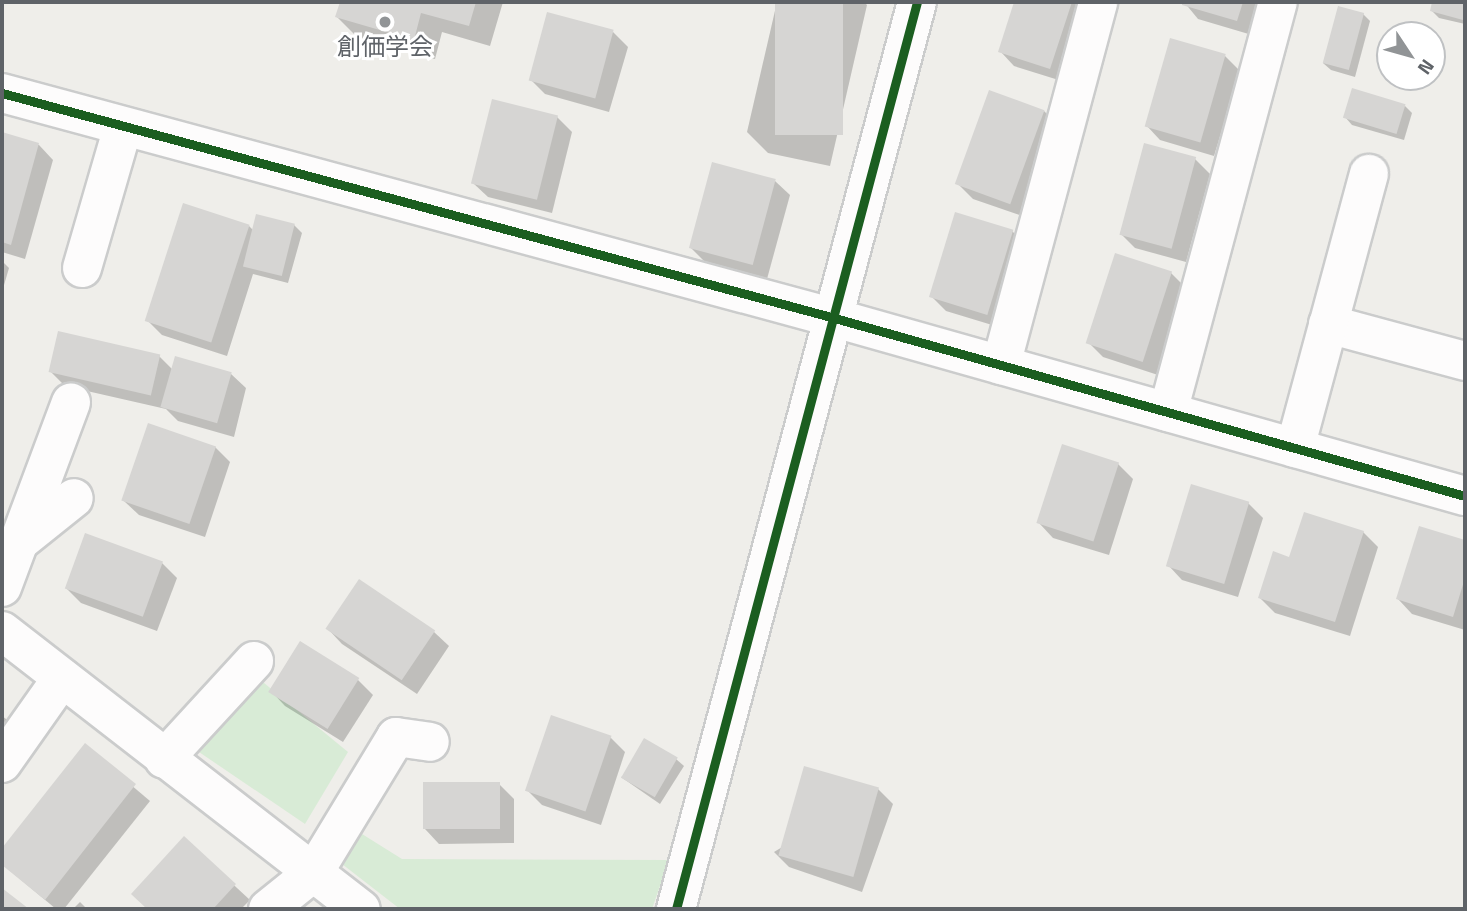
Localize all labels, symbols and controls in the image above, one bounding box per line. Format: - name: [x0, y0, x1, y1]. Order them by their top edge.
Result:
- marker: 創価学会: [377, 14, 393, 30]
- north arrow: [1376, 21, 1446, 91]
- place label: 創価学会: [337, 33, 433, 61]
- text: N: [1411, 54, 1442, 81]

